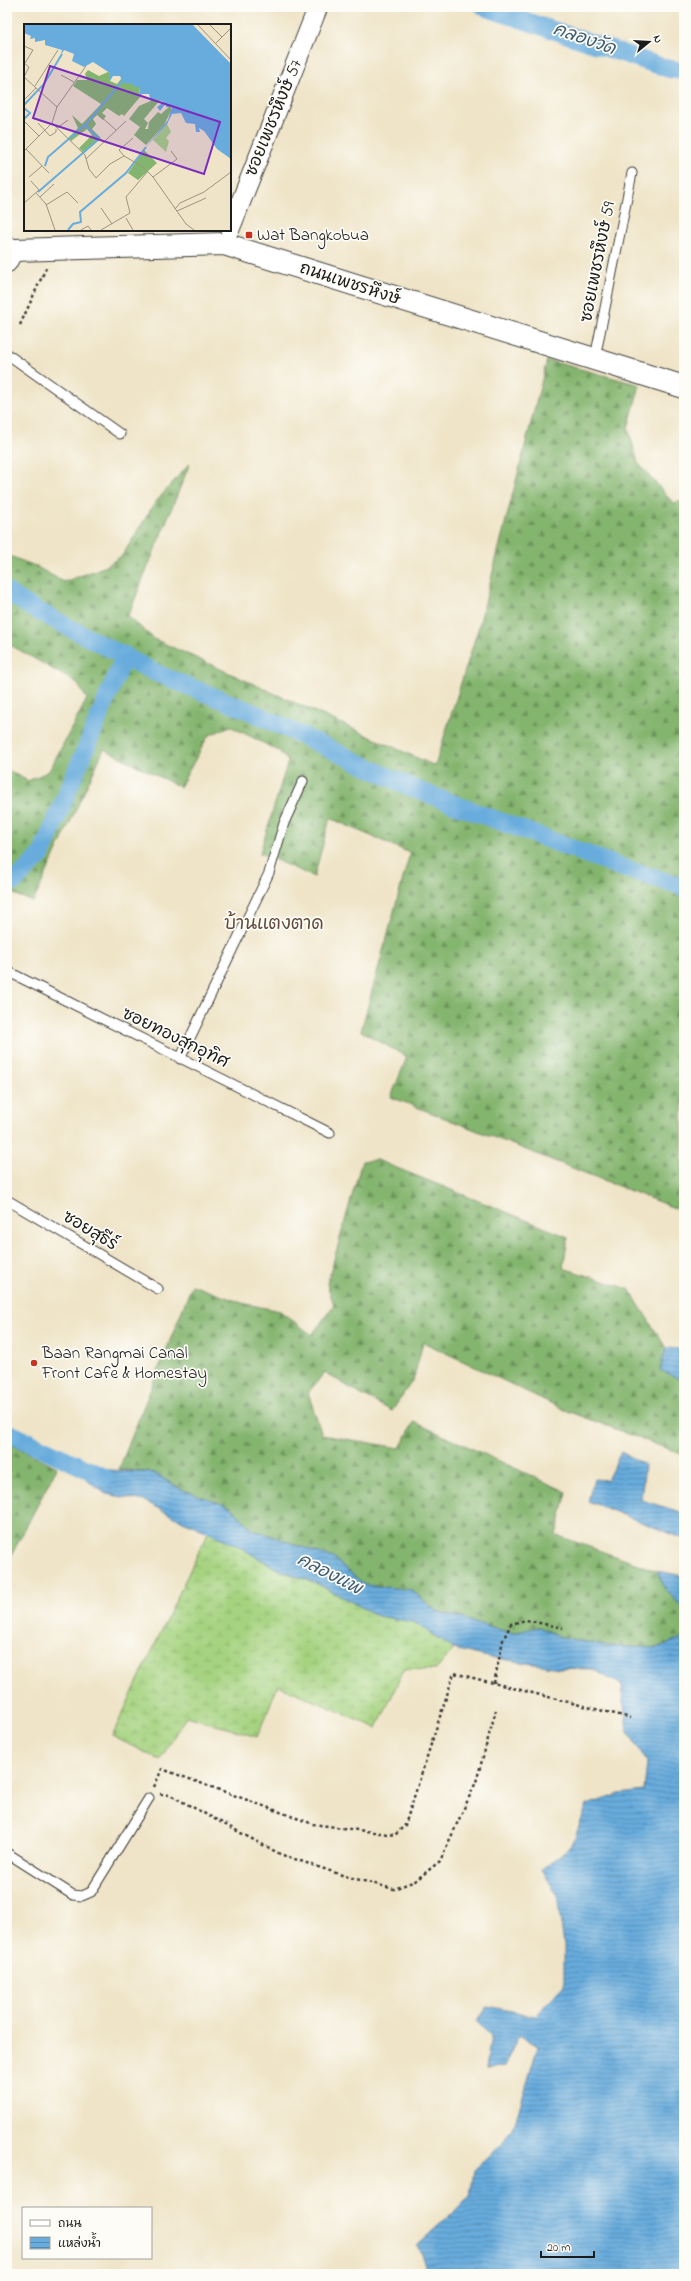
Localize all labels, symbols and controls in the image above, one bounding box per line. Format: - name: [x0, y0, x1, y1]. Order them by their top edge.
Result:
- water label: คลองวัด: [549, 17, 619, 63]
- north arrow: [629, 22, 669, 62]
- inset map: [24, 24, 231, 231]
- text: N: [649, 33, 666, 45]
- street label: ซอยเพชรหึงษ์ 57: [239, 56, 309, 180]
- street label: ซอยเพชรหึงษ์ 59: [574, 199, 622, 325]
- place label: Wat Bangkobua: [257, 223, 369, 250]
- marker: Wat Bangkobua: [244, 230, 254, 240]
- street label: ถนนเพชรหึงษ์: [296, 256, 404, 312]
- district label: บ้านแตงตาด: [224, 911, 324, 938]
- street label: ซอยทองสุกอุทิศ: [117, 1001, 234, 1075]
- street label: ซอยสุธีร์: [58, 1205, 123, 1258]
- place label: Baan Rangmai Canal Front Cafe & Homestay: [41, 1341, 207, 1387]
- marker: Baan Rangmai Canal Front Cafe & Homestay: [29, 1358, 39, 1368]
- water label: คลองแพ: [292, 1548, 368, 1603]
- legend: [22, 2207, 152, 2259]
- text: ถนน: [58, 2215, 82, 2233]
- text: แหล่งน้ำ: [58, 2232, 101, 2253]
- scale bar: [541, 2233, 594, 2259]
- text: 20 m: [547, 2239, 570, 2257]

